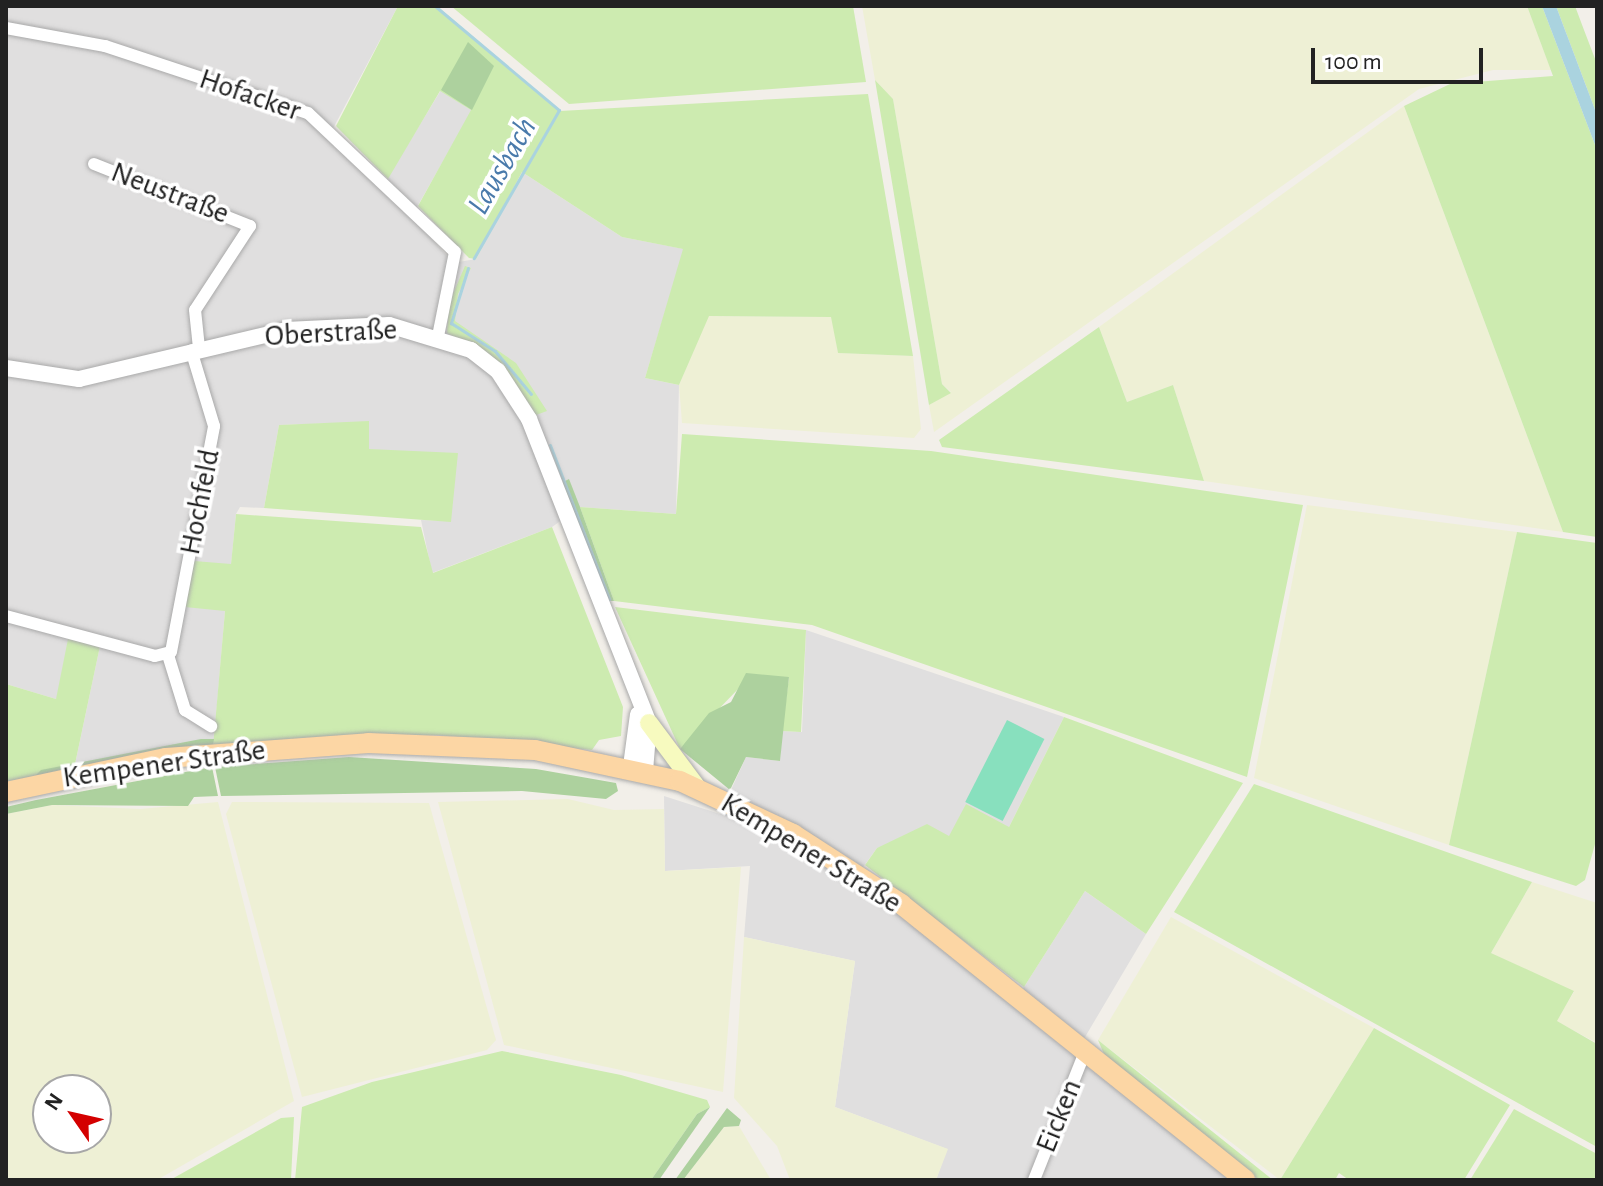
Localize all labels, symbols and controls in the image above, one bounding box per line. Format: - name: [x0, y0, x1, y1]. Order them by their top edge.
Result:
- scale bar: [1315, 32, 1487, 82]
- text: 100 m: [1325, 50, 1382, 74]
- street label: Hofacker: [195, 61, 305, 129]
- water label: Lausbach: [459, 111, 545, 221]
- street label: Neustraße: [106, 154, 234, 232]
- street label: Oberstraße: [264, 312, 398, 354]
- street label: Hochfeld: [172, 446, 228, 558]
- street label: Kempener Straße: [60, 732, 268, 796]
- street label: Kempener Straße: [714, 785, 908, 921]
- north arrow: [32, 1074, 112, 1154]
- street label: Eicken: [1028, 1074, 1090, 1158]
- text: N: [40, 1089, 67, 1114]

